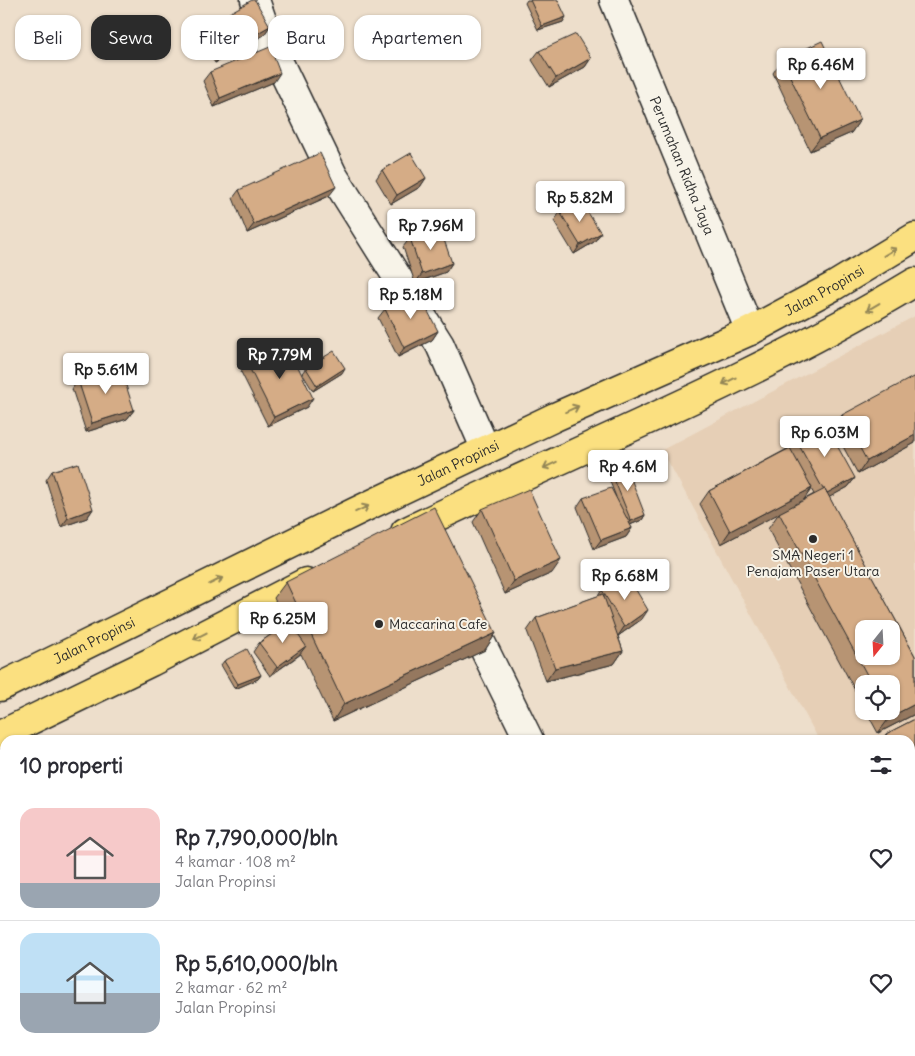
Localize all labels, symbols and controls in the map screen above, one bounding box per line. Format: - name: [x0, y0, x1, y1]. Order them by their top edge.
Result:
- chip: Beli: [15, 15, 81, 60]
- chip: Sewa: [91, 15, 171, 60]
- chip: Filter: [181, 15, 258, 60]
- chip: Baru: [268, 15, 344, 60]
- chip: Apartemen: [354, 15, 481, 60]
- pin: Rp 6.46M: [769, 48, 873, 90]
- text: Rp 6.46M: [788, 54, 854, 74]
- street label: Perumahan Ridha Jaya: [646, 94, 718, 237]
- pin: Rp 5.82M: [528, 180, 632, 223]
- text: Rp 5.82M: [547, 187, 613, 207]
- pin: Rp 7.96M: [379, 208, 483, 251]
- text: Rp 7.96M: [398, 215, 464, 235]
- one-way arrow: [883, 247, 897, 257]
- street label: Jalan Propinsi: [781, 261, 867, 320]
- pin: Rp 5.18M: [359, 278, 463, 320]
- text: Rp 5.18M: [379, 284, 443, 304]
- one-way arrow: [867, 302, 881, 312]
- pin: Rp 7.79M: [228, 338, 332, 380]
- text: Rp 7.79M: [248, 344, 312, 364]
- pin: Rp 5.61M: [54, 352, 158, 395]
- text: Rp 5.61M: [74, 359, 138, 379]
- one-way arrow: [721, 376, 736, 386]
- one-way arrow: [564, 404, 579, 414]
- pin: Rp 6.03M: [773, 416, 877, 458]
- text: Rp 6.03M: [791, 422, 859, 442]
- street label: Jalan Propinsi: [414, 436, 502, 490]
- pin: Rp 4.6M: [582, 450, 674, 492]
- text: Rp 4.6M: [599, 456, 657, 476]
- one-way arrow: [543, 460, 558, 470]
- one-way arrow: [354, 504, 369, 513]
- marker: SMA Negeri 1 Penajam Paser Utara: [807, 533, 819, 545]
- place label: SMA Negeri 1 Penajam Paser Utara: [746, 546, 880, 580]
- pin: Rp 6.68M: [573, 558, 677, 601]
- text: Rp 6.68M: [591, 565, 659, 585]
- one-way arrow: [209, 576, 224, 586]
- pin: Rp 6.25M: [231, 602, 335, 644]
- text: Rp 6.25M: [250, 608, 316, 628]
- street label: Jalan Propinsi: [51, 613, 138, 668]
- place label: Maccarina Cafe: [389, 615, 487, 633]
- marker: Maccarina Cafe: [373, 618, 385, 630]
- north arrow: [855, 620, 900, 665]
- map controls: [855, 620, 900, 720]
- one-way arrow: [193, 632, 208, 641]
- button: locate: [855, 675, 900, 720]
- icon: filters: [867, 751, 895, 779]
- text: 10 properti: [20, 752, 123, 779]
- text: Rp 7,790,000/bln: [175, 824, 338, 851]
- icon: home: [60, 828, 120, 888]
- icon: heart: [867, 844, 895, 872]
- text: 4 kamar · 108 m²: [175, 851, 296, 871]
- text: Jalan Propinsi: [175, 871, 276, 891]
- text: Rp 5,610,000/bln: [175, 950, 338, 977]
- icon: home: [60, 953, 120, 1013]
- icon: heart: [867, 969, 895, 997]
- text: 2 kamar · 62 m²: [175, 977, 287, 997]
- text: Jalan Propinsi: [175, 997, 276, 1017]

